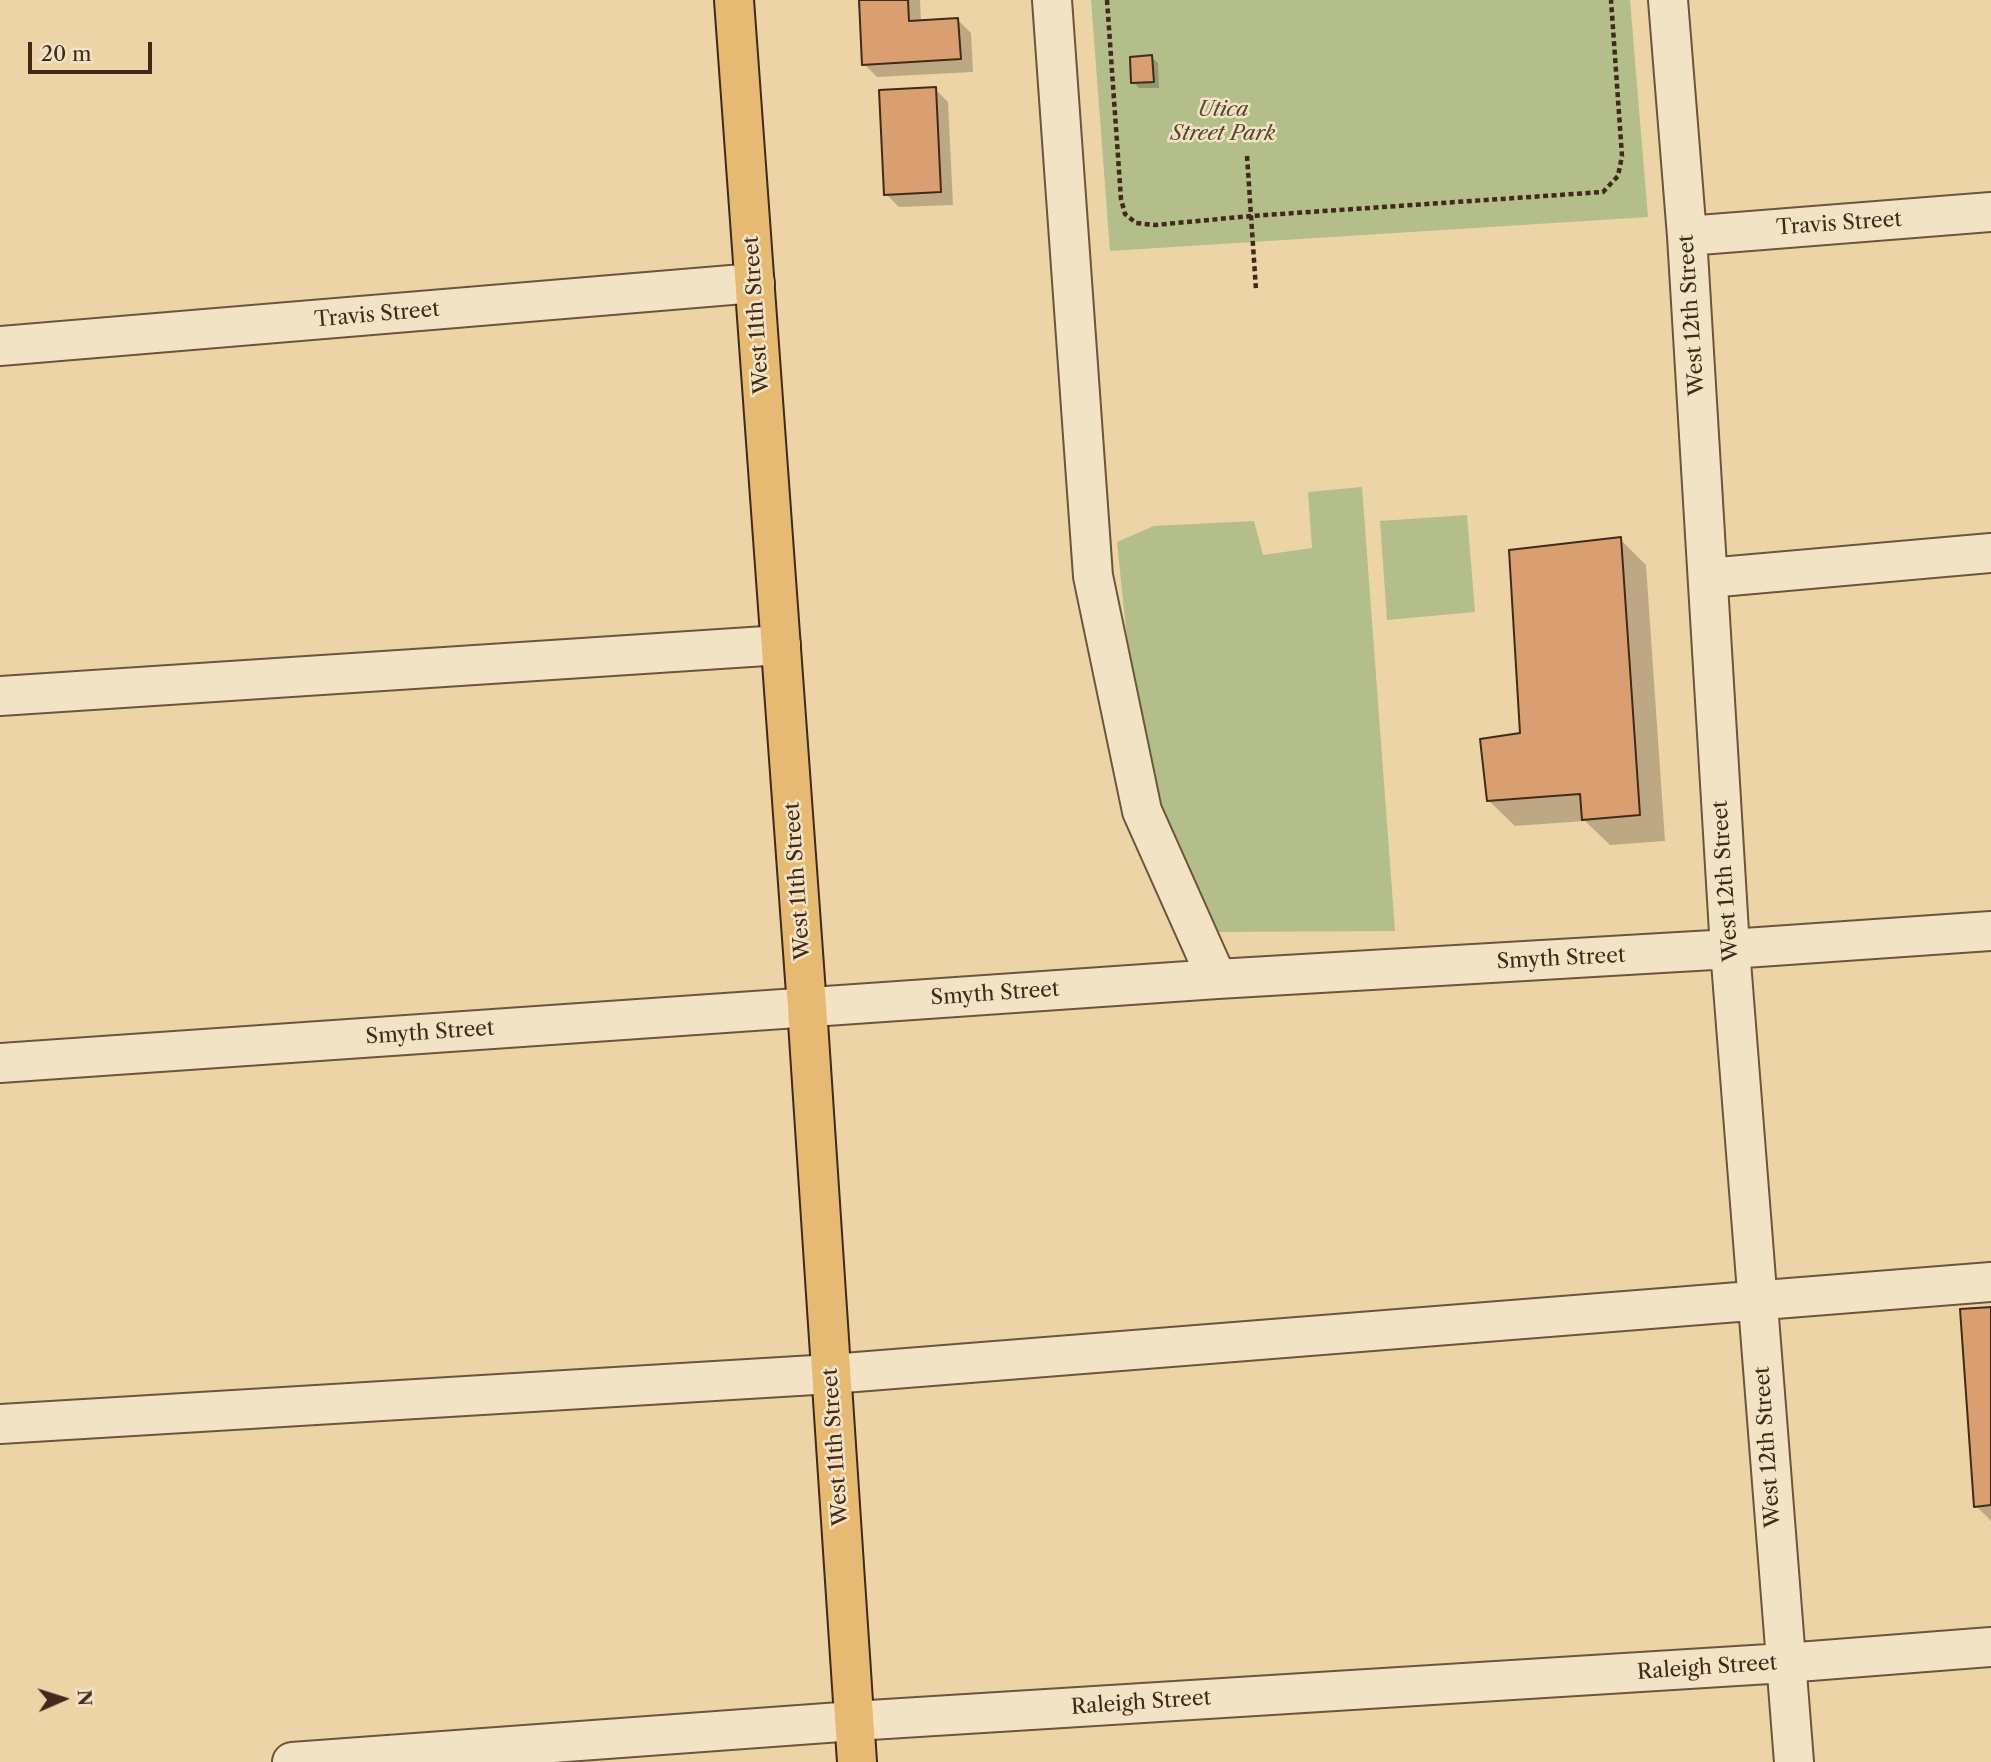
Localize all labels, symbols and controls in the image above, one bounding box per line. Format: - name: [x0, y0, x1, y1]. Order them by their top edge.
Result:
- scale bar: [32, 28, 156, 72]
- text: 20 m: [41, 41, 92, 66]
- park label: Utica Street Park: [1170, 97, 1276, 147]
- street label: Travis Street: [1775, 207, 1903, 241]
- street label: West 12th Street: [1674, 234, 1710, 396]
- street label: West 11th Street: [739, 235, 775, 395]
- street label: Travis Street: [313, 297, 441, 333]
- street label: West 12th Street: [1708, 800, 1744, 962]
- street label: West 11th Street: [780, 801, 816, 961]
- street label: Smyth Street: [1496, 943, 1626, 975]
- street label: Smyth Street: [930, 977, 1060, 1011]
- street label: Smyth Street: [365, 1016, 495, 1050]
- street label: West 12th Street: [1750, 1366, 1786, 1528]
- street label: West 11th Street: [818, 1367, 854, 1527]
- street label: Raleigh Street: [1636, 1651, 1778, 1685]
- north arrow: [28, 1664, 98, 1734]
- street label: Raleigh Street: [1070, 1686, 1212, 1720]
- text: N: [73, 1689, 96, 1707]

